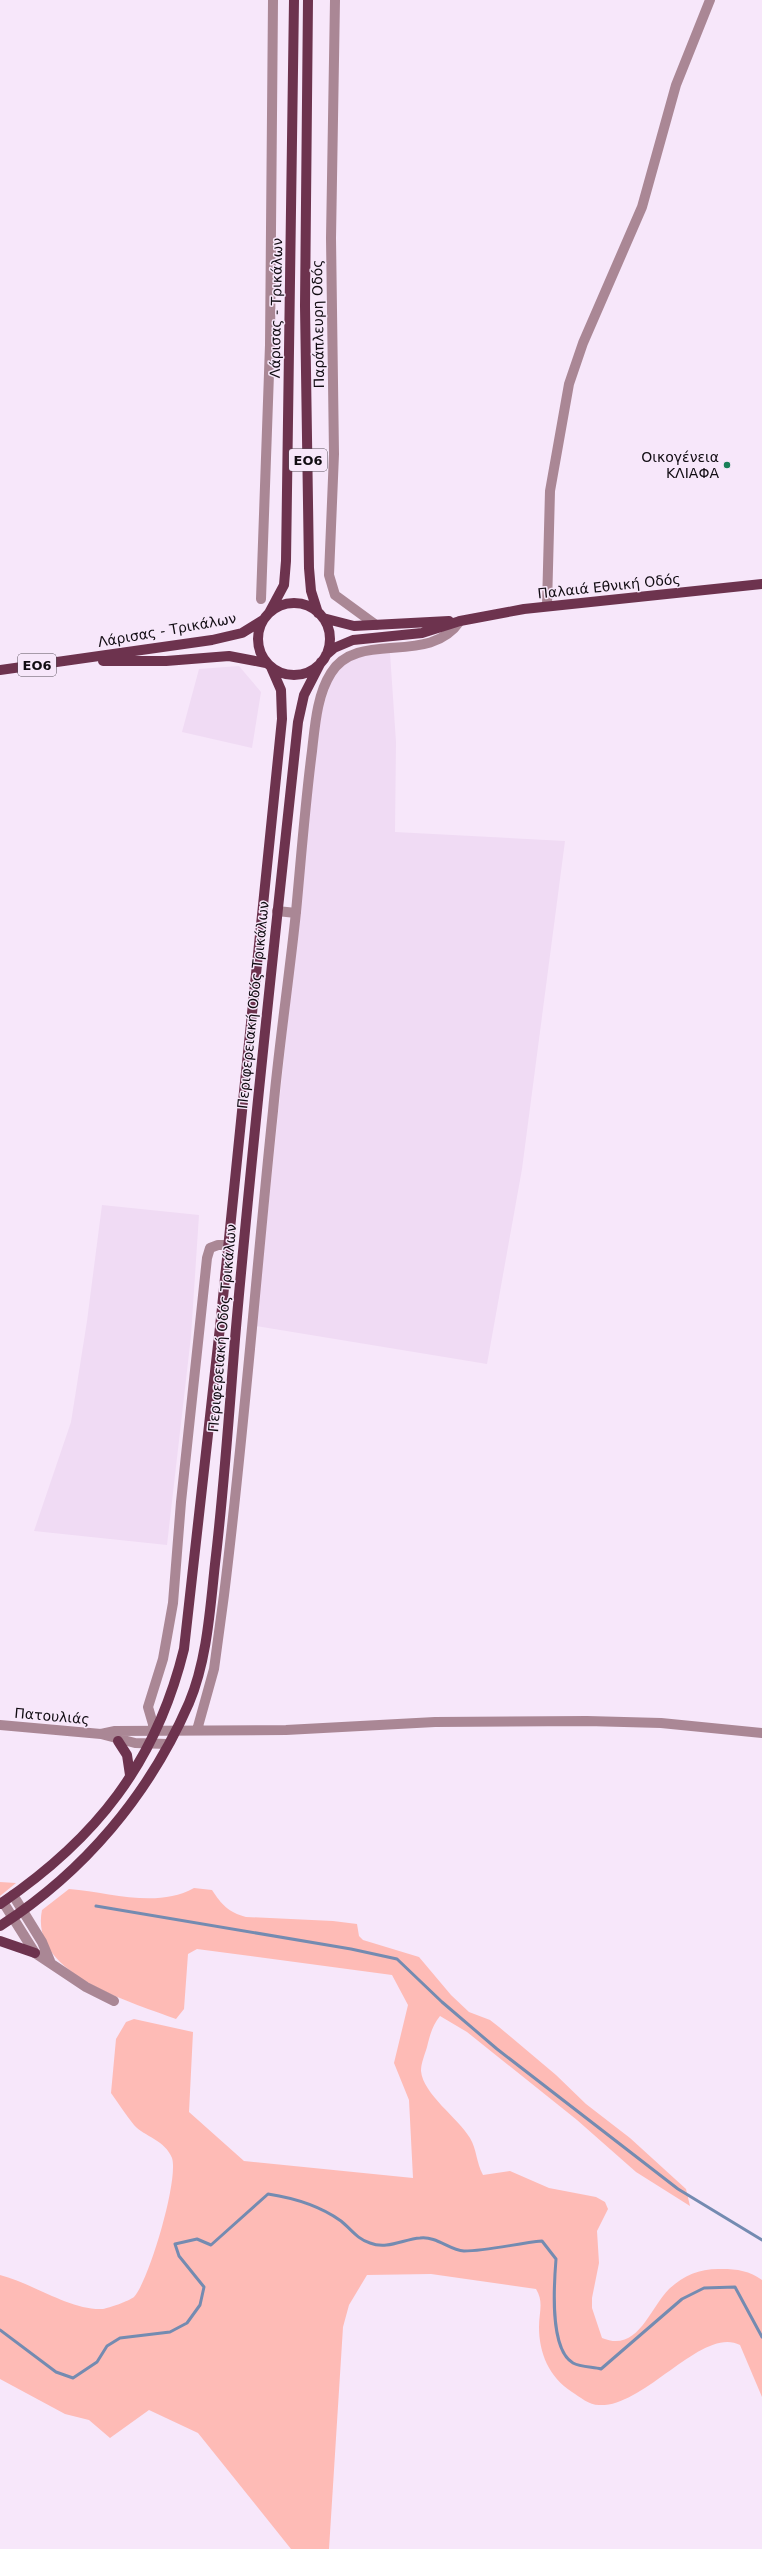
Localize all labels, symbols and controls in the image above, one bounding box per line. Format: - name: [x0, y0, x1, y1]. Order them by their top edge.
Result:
- street label: Λάρισας - Τρικάλων: [267, 238, 285, 378]
- street label: Παράπλευρη Οδός: [309, 259, 327, 389]
- road number: ΕΟ6: [289, 449, 327, 471]
- place label: Οικογένεια ΚΛΙΑΦΑ: [641, 449, 719, 481]
- marker: Οικογένεια ΚΛΙΑΦΑ: [722, 460, 732, 470]
- street label: Παλαιά Εθνική Οδός: [537, 571, 681, 601]
- street label: Λάρισας - Τρικάλων: [97, 610, 238, 650]
- road number: ΕΟ6: [18, 654, 56, 676]
- street label: Περιφερειακή Οδός Τρικάλων: [234, 900, 272, 1110]
- street label: Περιφερειακή Οδός Τρικάλων: [205, 1223, 239, 1433]
- street label: Πατουλιάς: [14, 1705, 90, 1727]

